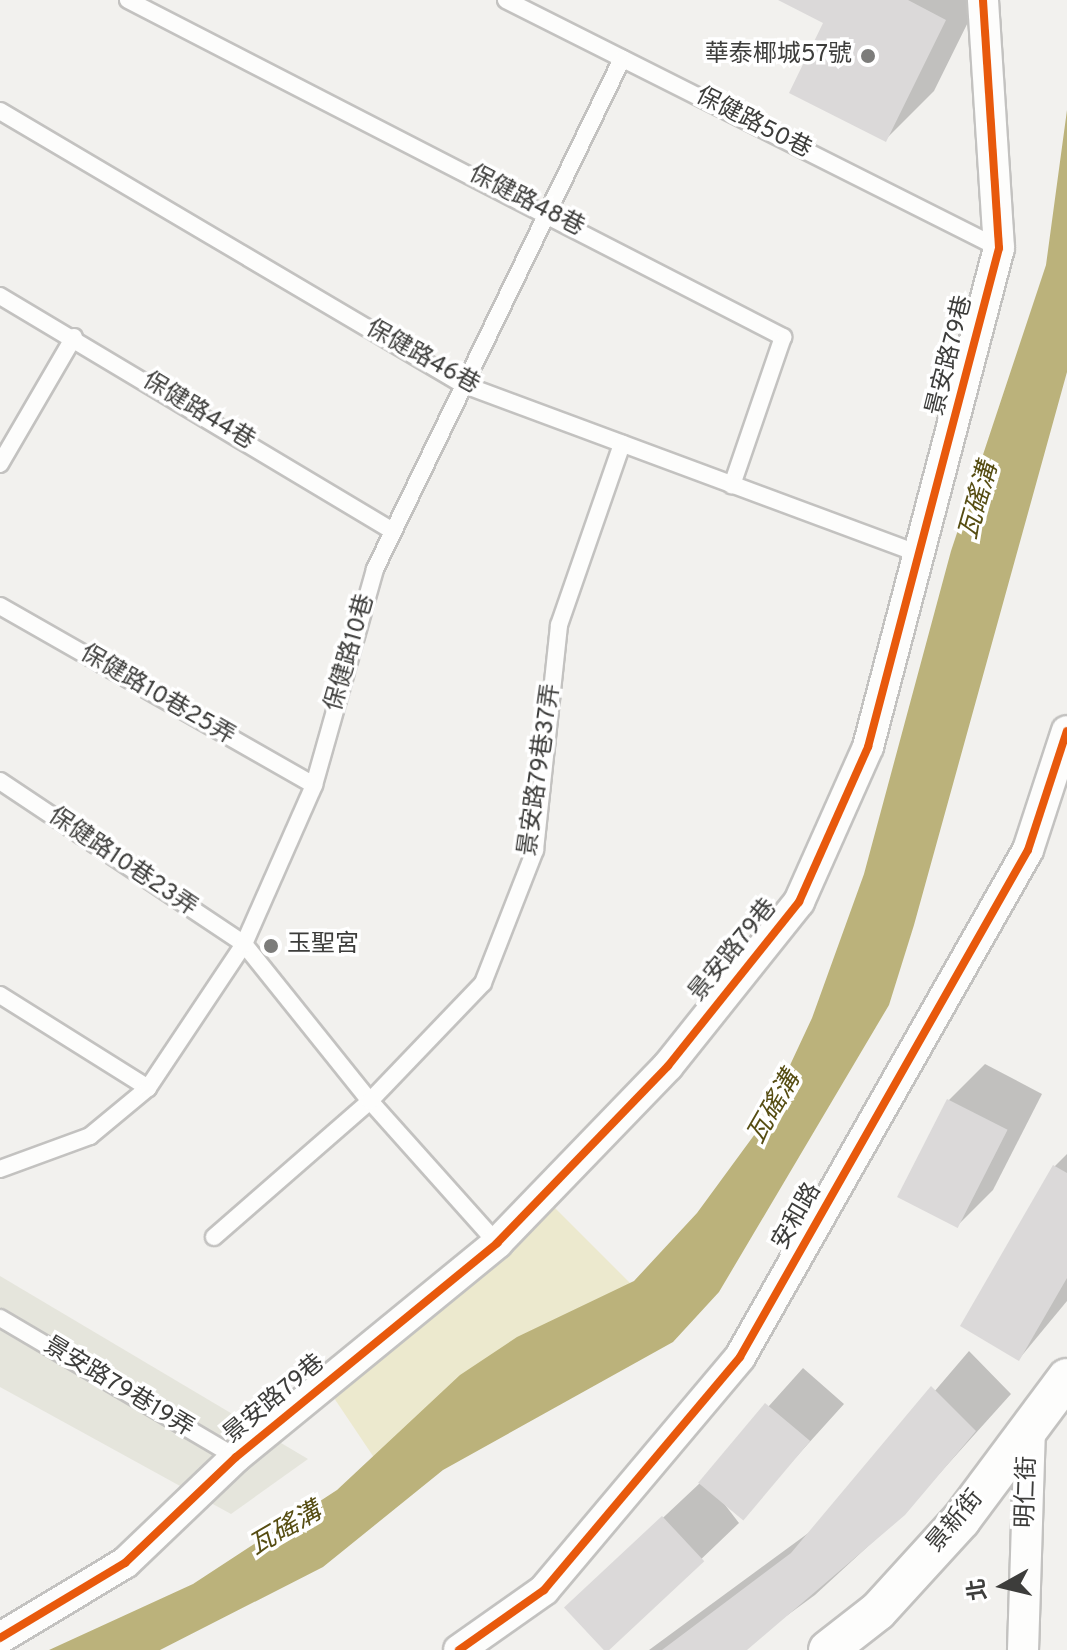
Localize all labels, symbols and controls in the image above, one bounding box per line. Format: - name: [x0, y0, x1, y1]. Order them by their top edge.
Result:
- place label: 華泰椰城57號: [705, 42, 852, 70]
- marker: 華泰椰城57號: [859, 47, 877, 65]
- street label: 保健路50巷: [690, 83, 816, 165]
- street label: 保健路48巷: [464, 161, 588, 243]
- street label: 景安路79巷: [922, 293, 980, 419]
- street label: 保健路46巷: [360, 315, 484, 401]
- street label: 保健路44巷: [137, 367, 259, 457]
- water label: 瓦磘溝: [954, 459, 1006, 543]
- street label: 保健路10巷: [321, 591, 381, 715]
- street label: 保健路10巷25弄: [74, 640, 240, 752]
- street label: 景安路79巷37弄: [515, 682, 567, 858]
- street label: 保健路10巷23弄: [42, 803, 202, 923]
- street label: 景安路79巷: [684, 894, 784, 1008]
- place label: 玉聖宮: [287, 932, 359, 960]
- marker: 玉聖宮: [262, 937, 280, 955]
- water label: 瓦磘溝: [742, 1066, 808, 1150]
- street label: 安和路: [768, 1179, 828, 1255]
- street label: 景安路79巷19弄: [38, 1332, 198, 1444]
- street label: 景安路79巷: [219, 1349, 331, 1451]
- street label: 明仁街: [1012, 1456, 1044, 1528]
- street label: 景新街: [922, 1485, 990, 1559]
- water label: 瓦磘溝: [244, 1497, 328, 1563]
- north arrow: [963, 1546, 1043, 1626]
- text: 北: [964, 1577, 994, 1602]

